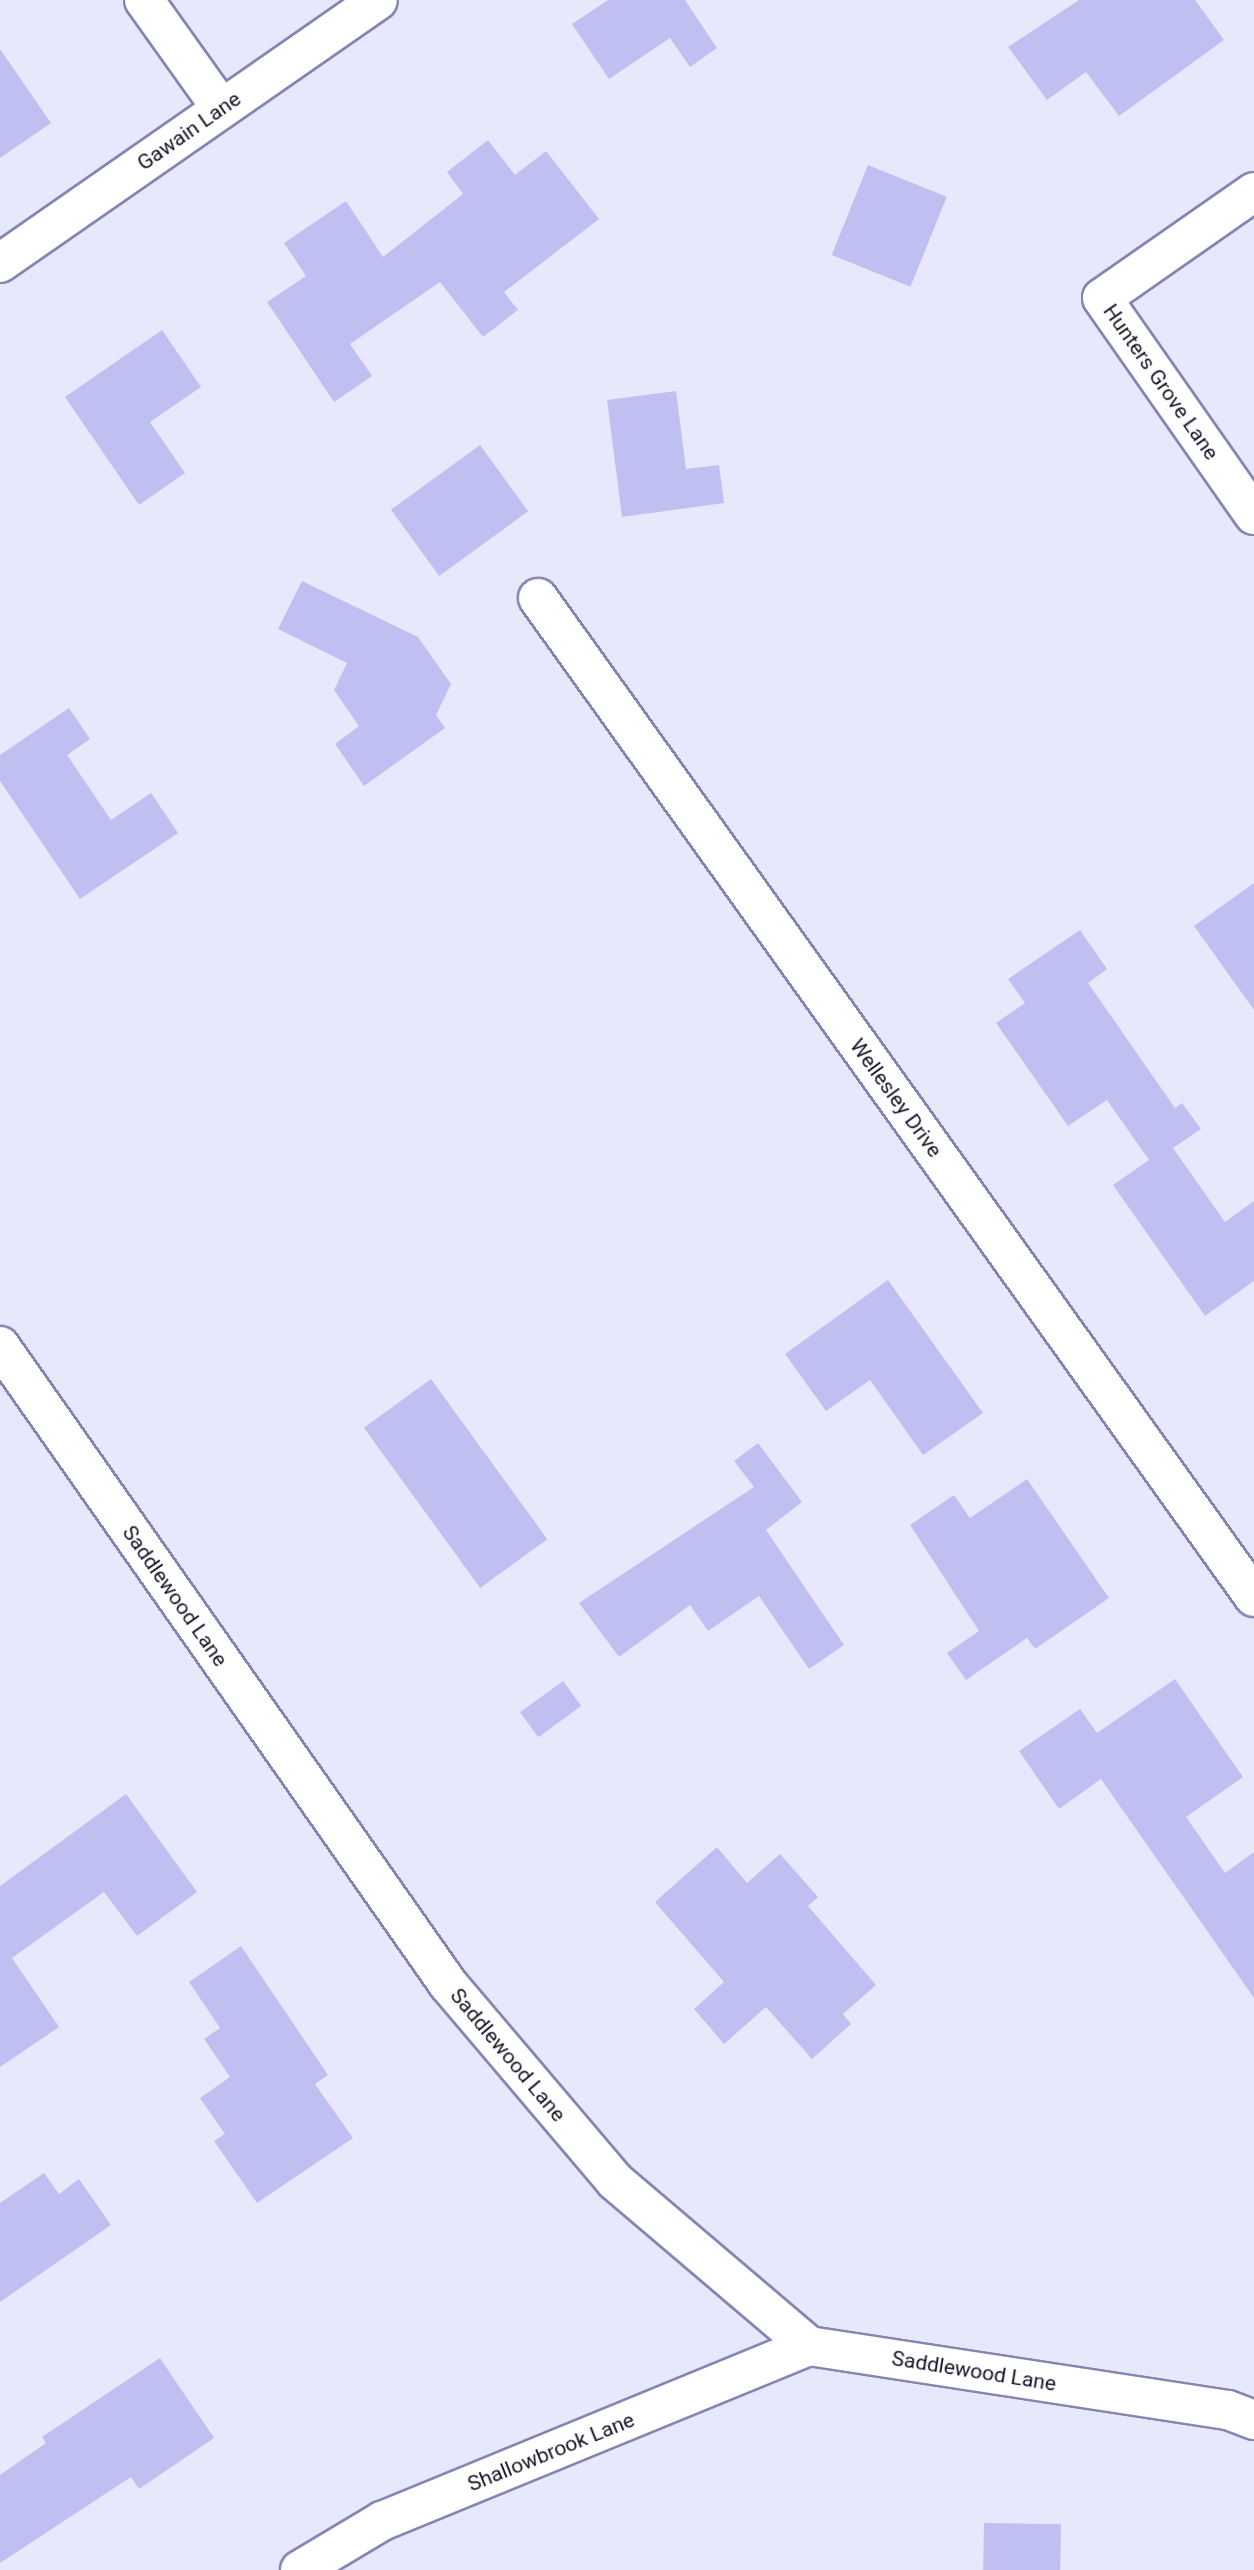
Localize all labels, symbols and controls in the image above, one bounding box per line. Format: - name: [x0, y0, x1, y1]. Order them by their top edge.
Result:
- street label: Gawain Lane: [132, 86, 246, 176]
- street label: Hunters Grove Lane: [1098, 299, 1224, 465]
- street label: Wellesley Drive: [845, 1034, 947, 1162]
- street label: Saddlewood Lane: [117, 1521, 233, 1671]
- street label: Saddlewood Lane: [445, 1983, 571, 2127]
- street label: Saddlewood Lane: [890, 2346, 1058, 2396]
- street label: Shallowbrook Lane: [464, 2407, 638, 2497]

